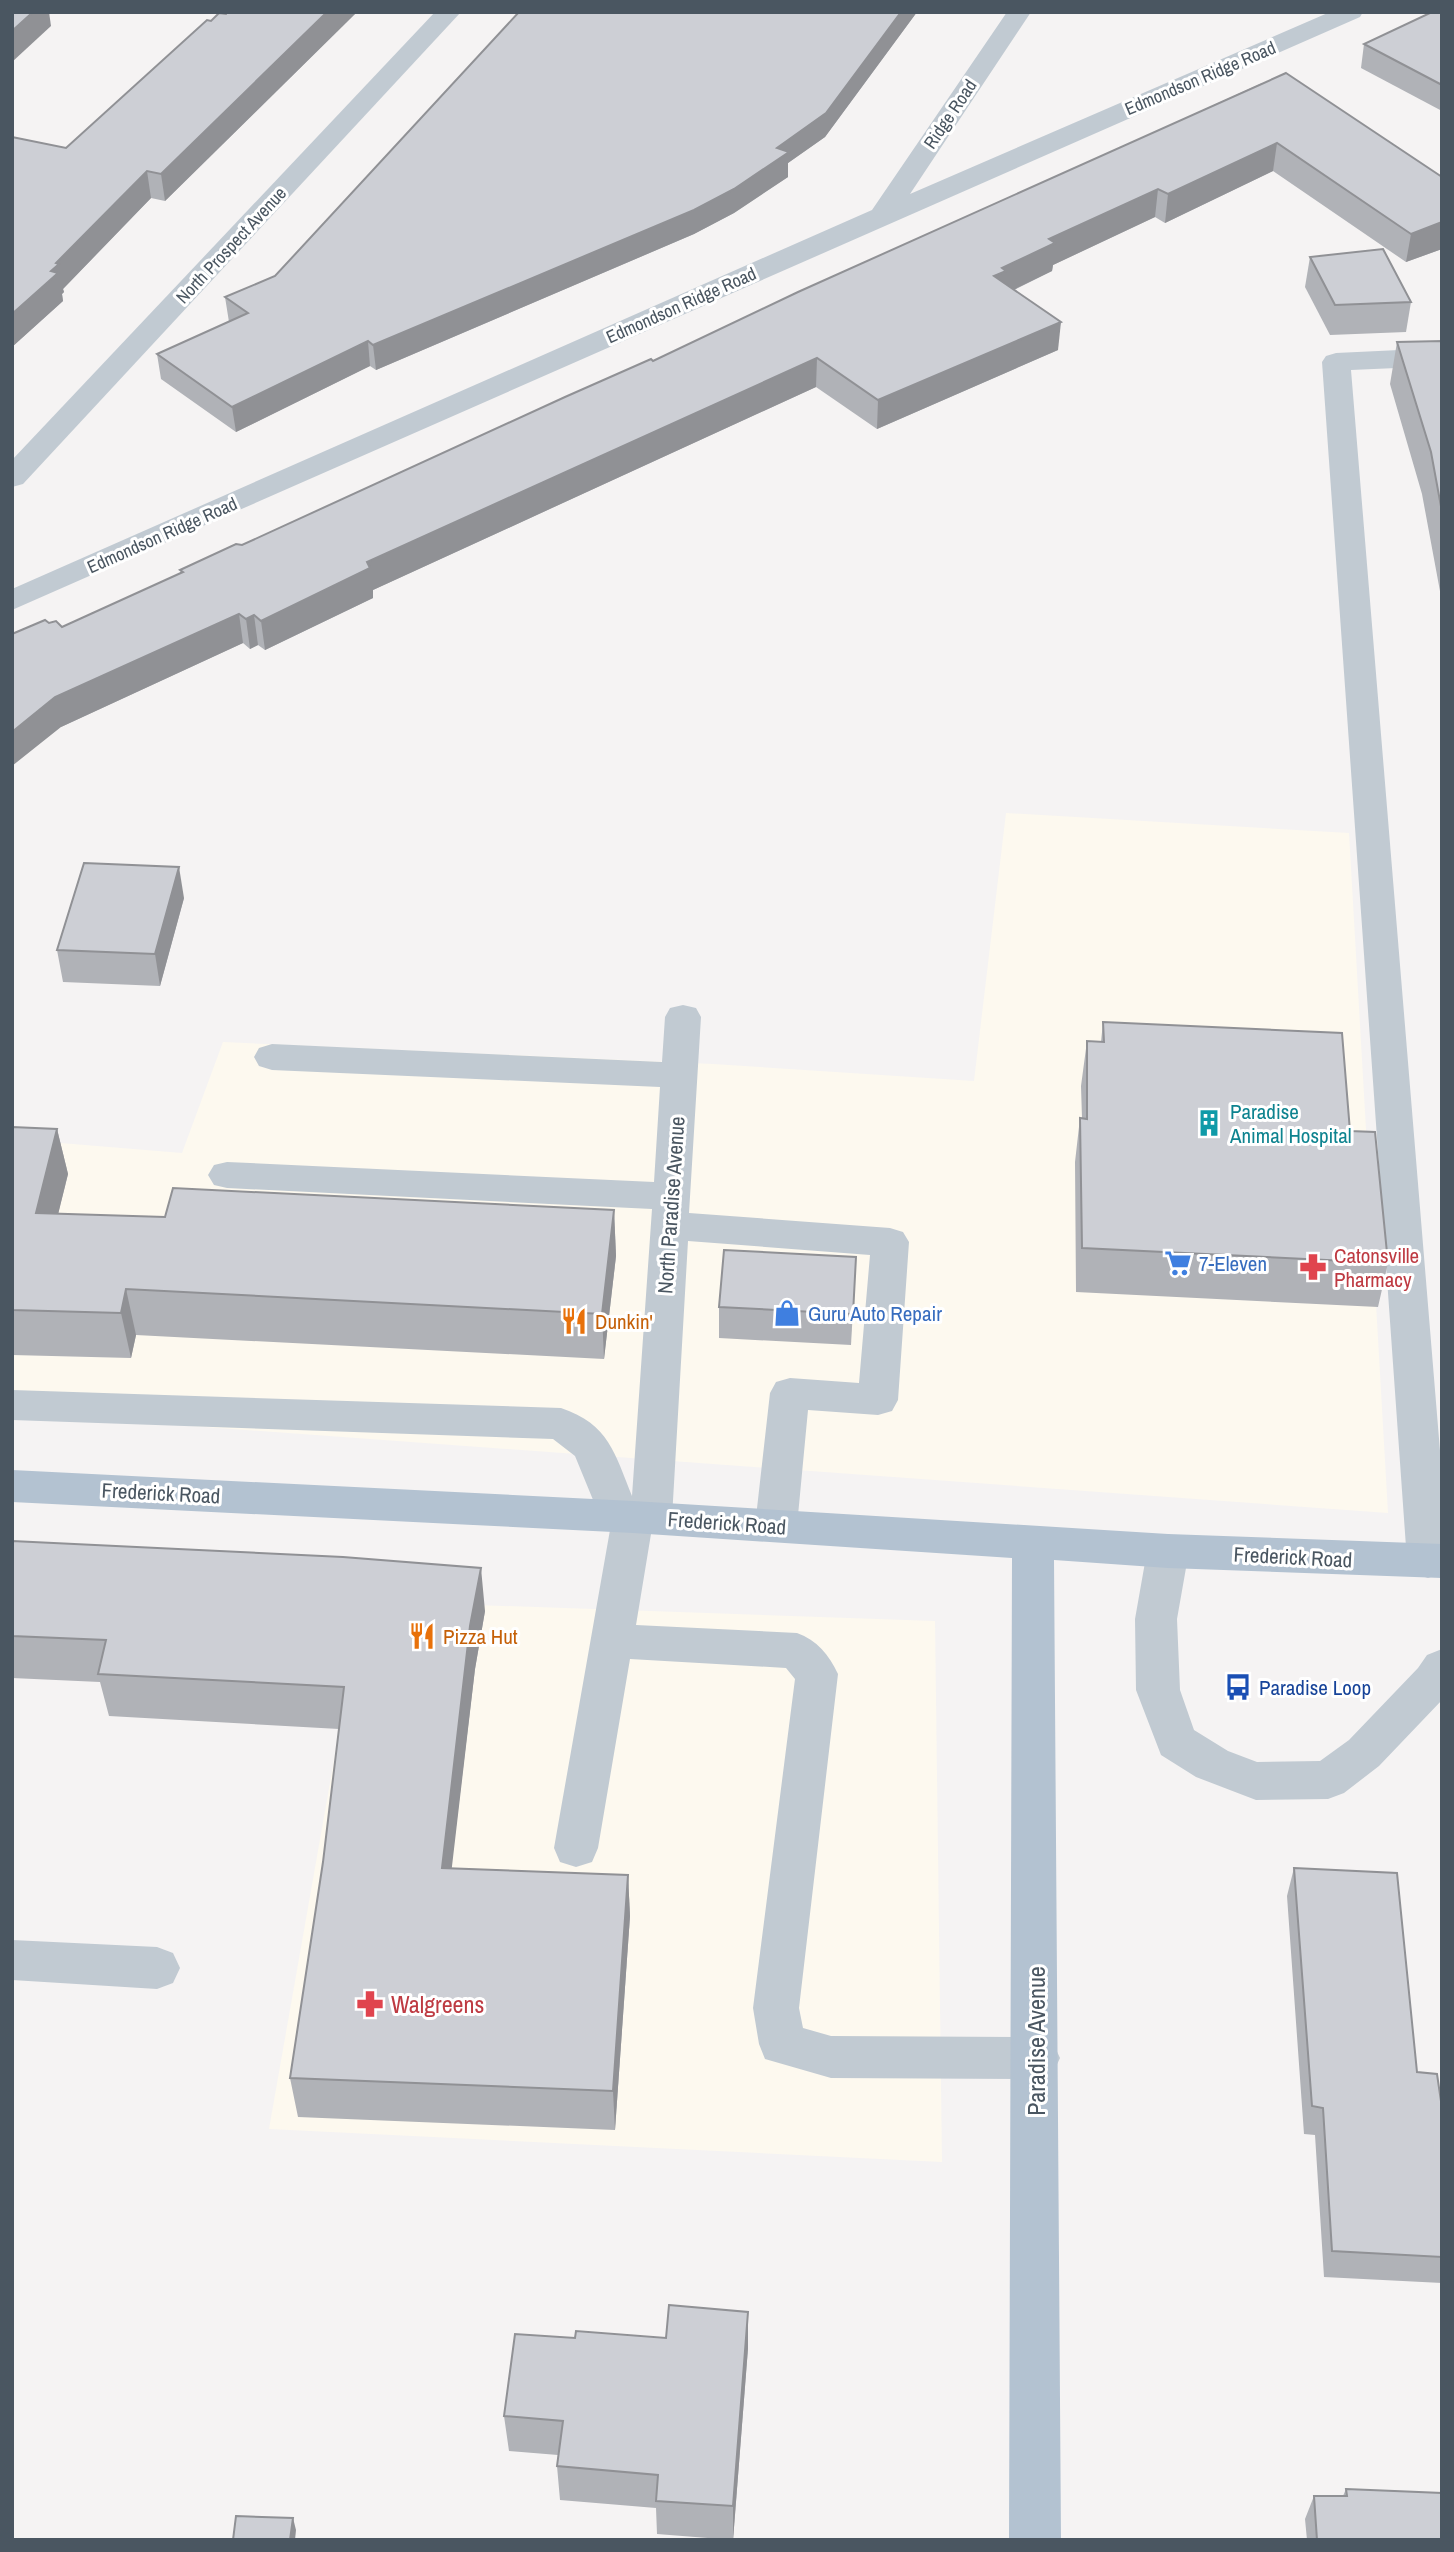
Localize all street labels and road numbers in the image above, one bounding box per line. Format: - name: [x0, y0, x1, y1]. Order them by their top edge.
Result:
- street label: Edmondson Ridge Road: [1121, 35, 1279, 121]
- street label: Ridge Road: [918, 74, 982, 154]
- street label: North Prospect Avenue: [170, 181, 292, 309]
- street label: Edmondson Ridge Road: [602, 261, 760, 349]
- street label: Edmondson Ridge Road: [83, 491, 241, 579]
- street label: North Paradise Avenue: [650, 1115, 692, 1295]
- street label: Frederick Road: [101, 1475, 221, 1511]
- street label: Frederick Road: [667, 1504, 787, 1542]
- street label: Frederick Road: [1233, 1539, 1353, 1575]
- street label: Paradise Avenue: [1020, 1966, 1052, 2116]

